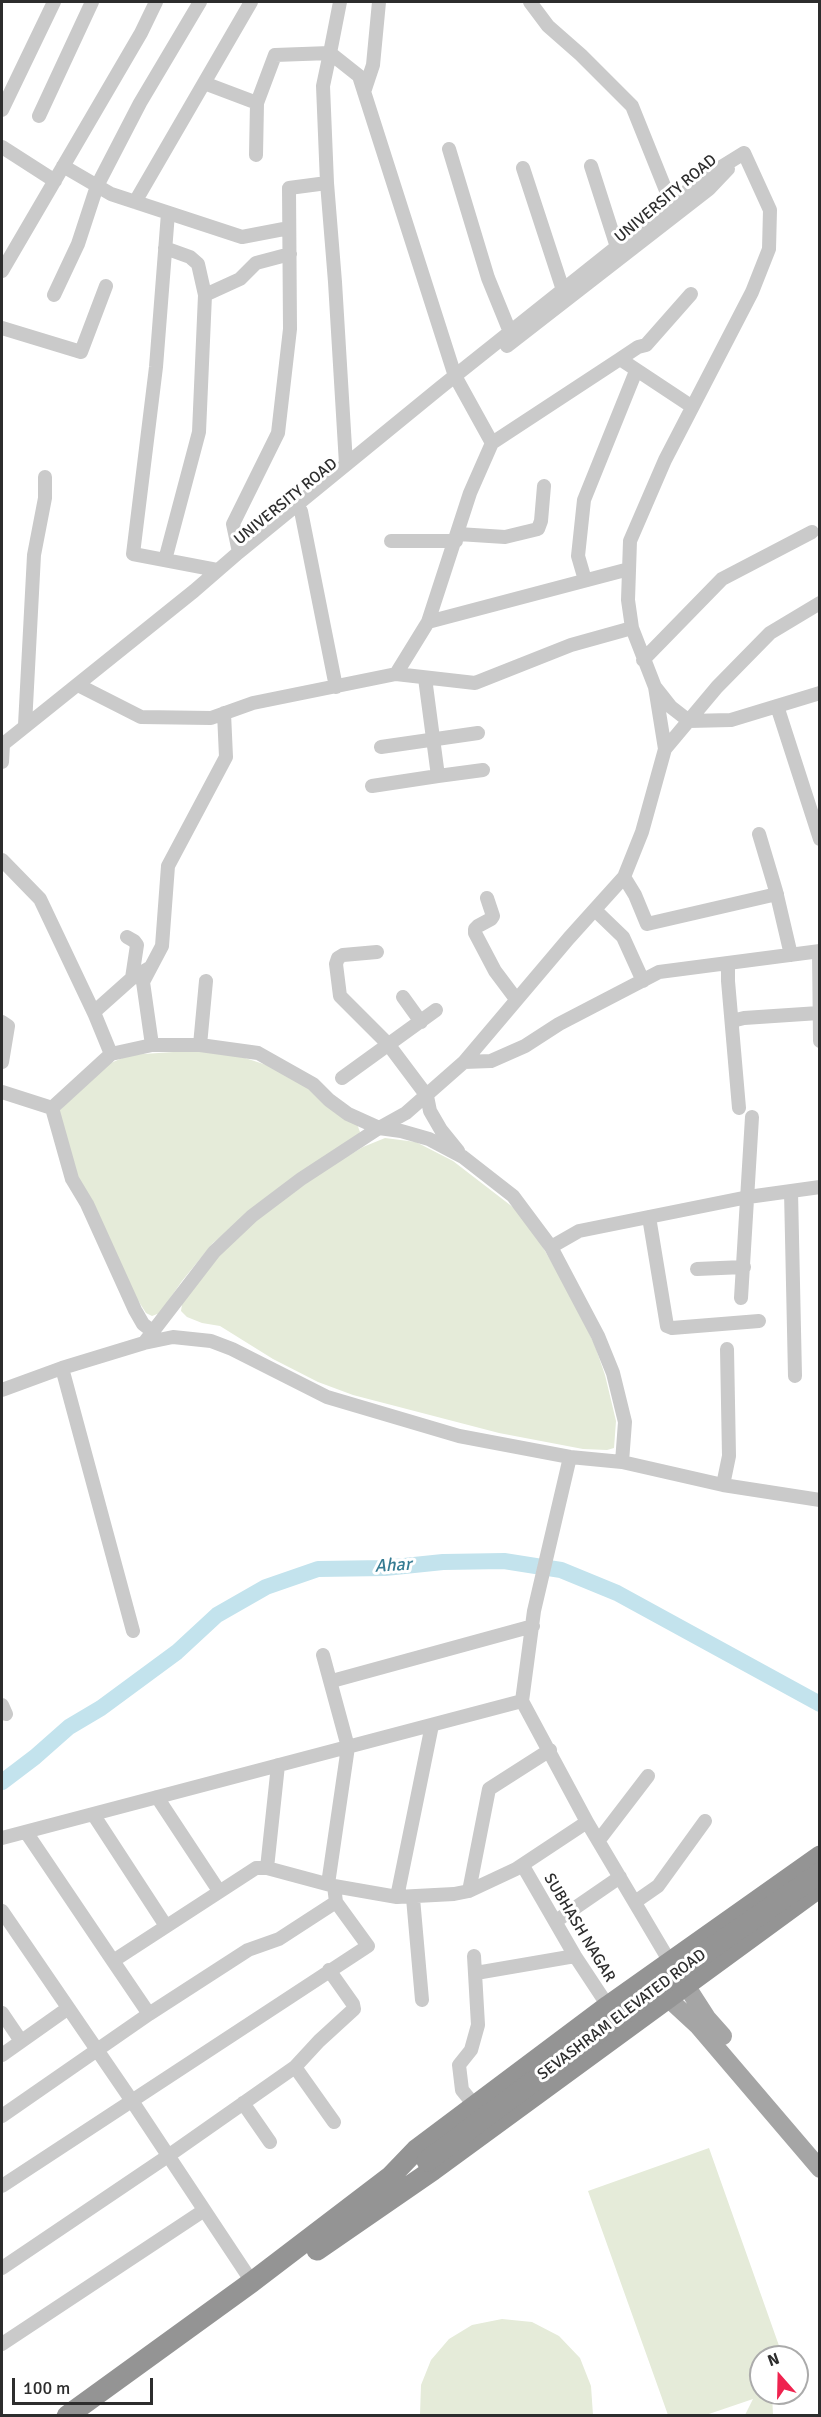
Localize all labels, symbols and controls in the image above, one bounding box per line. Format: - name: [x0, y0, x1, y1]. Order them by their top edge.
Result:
- street label: UNIVERSITY ROAD: [611, 151, 721, 247]
- street label: UNIVERSITY ROAD: [231, 455, 341, 549]
- water label: Ahar: [374, 1554, 412, 1578]
- street label: SUBHASH NAGAR: [539, 1870, 619, 1986]
- street label: SEVASHRAM ELEVATED ROAD: [534, 1945, 710, 2085]
- north arrow: [749, 2345, 809, 2405]
- text: N: [765, 2349, 782, 2371]
- scale bar: [15, 2366, 156, 2404]
- text: 100 m: [23, 2377, 70, 2399]

